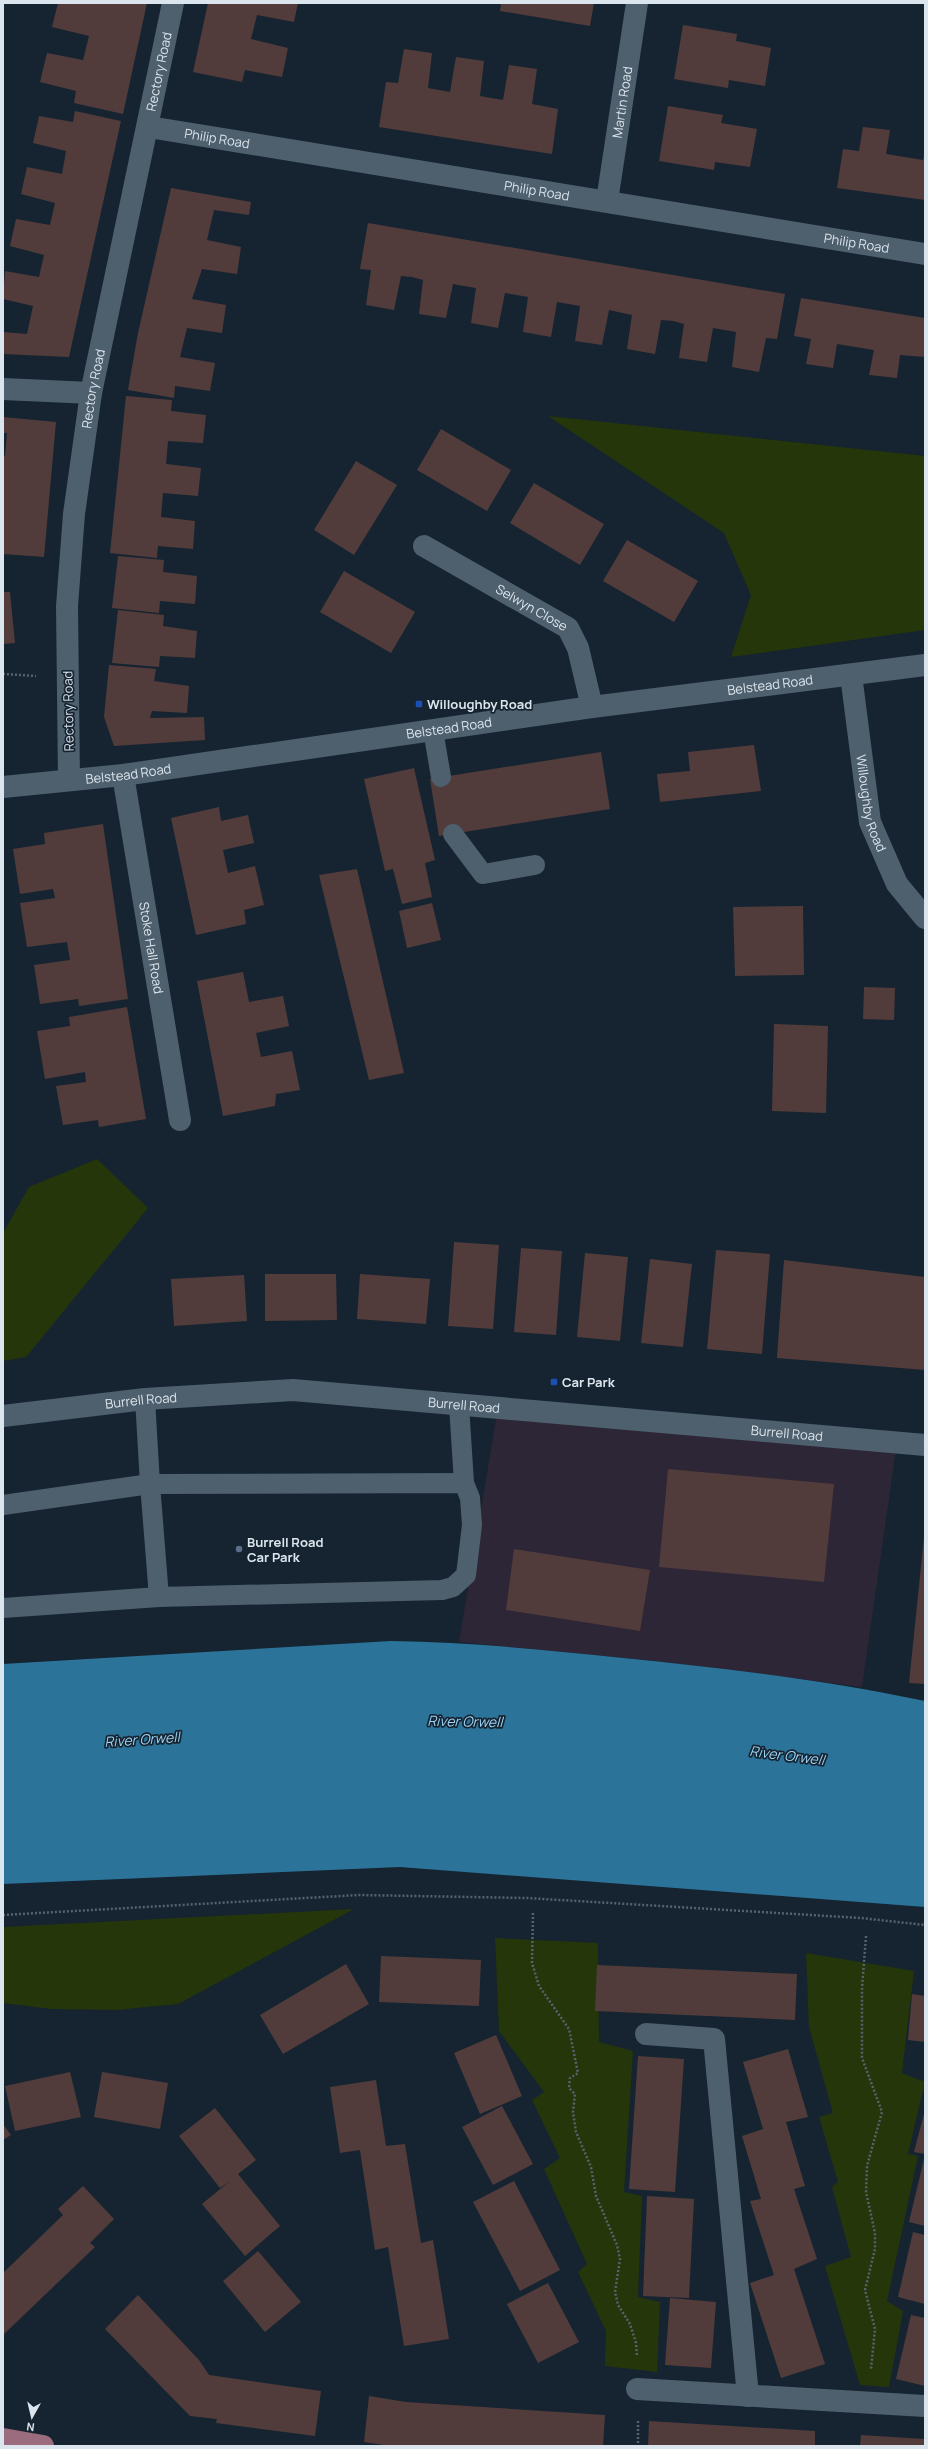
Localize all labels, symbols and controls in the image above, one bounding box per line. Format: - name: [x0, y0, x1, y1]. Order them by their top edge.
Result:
- street label: Rectory Road: [141, 30, 176, 113]
- street label: Martin Road: [608, 65, 636, 139]
- street label: Philip Road: [183, 124, 251, 152]
- street label: Philip Road: [503, 176, 571, 205]
- street label: Philip Road: [823, 229, 891, 257]
- street label: Rectory Road: [77, 347, 109, 430]
- street label: Selwyn Close: [492, 580, 571, 635]
- street label: Belstead Road: [726, 670, 814, 699]
- street label: Rectory Road: [58, 671, 78, 751]
- place label: Willoughby Road: [427, 695, 532, 713]
- marker: Willoughby Road: [414, 699, 424, 709]
- street label: Belstead Road: [405, 713, 493, 743]
- street label: Willoughby Road: [852, 753, 891, 855]
- street label: Belstead Road: [85, 759, 172, 788]
- street label: Stoke Hall Road: [135, 900, 168, 995]
- place label: Car Park: [562, 1373, 616, 1391]
- marker: Car Park: [549, 1377, 559, 1387]
- street label: Burrell Road: [104, 1388, 178, 1413]
- street label: Burrell Road: [427, 1393, 501, 1417]
- street label: Burrell Road: [750, 1421, 824, 1445]
- place label: Burrell Road Car Park: [247, 1533, 323, 1566]
- marker: Burrell Road Car Park: [234, 1544, 244, 1554]
- water label: River Orwell: [427, 1711, 505, 1731]
- water label: River Orwell: [104, 1727, 182, 1751]
- water label: River Orwell: [748, 1741, 827, 1769]
- north arrow: [12, 2397, 52, 2437]
- text: N: [25, 2419, 35, 2435]

